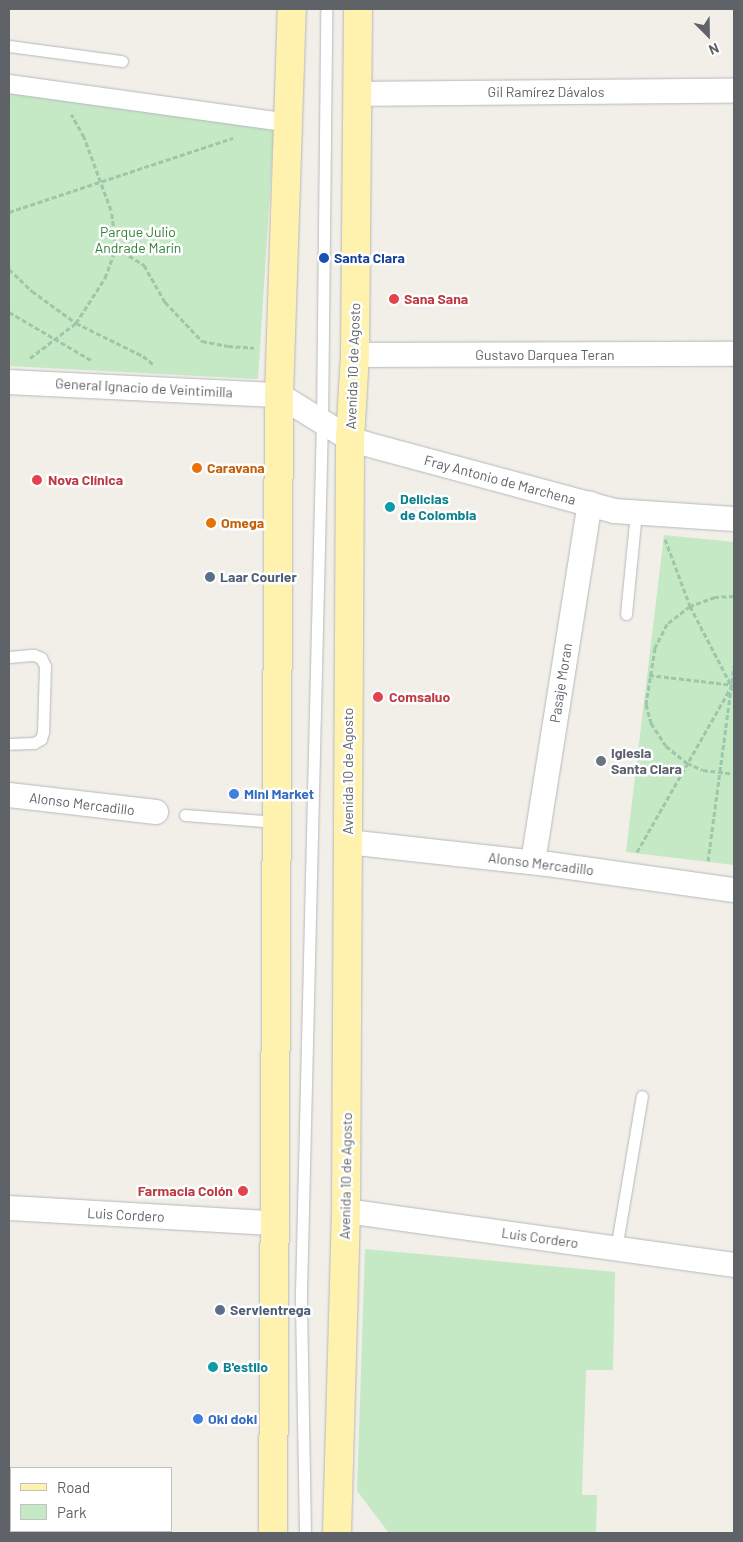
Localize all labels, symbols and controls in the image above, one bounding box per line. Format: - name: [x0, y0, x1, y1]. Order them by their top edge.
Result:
- north arrow: [683, 10, 733, 60]
- text: N: [706, 40, 722, 59]
- street label: Gil Ramírez Dávalos: [488, 84, 604, 100]
- park label: Parque Julio Andrade Marín: [95, 224, 181, 256]
- place label: Santa Clara: [334, 250, 405, 266]
- marker: Santa Clara: [318, 252, 330, 264]
- place label: Sana Sana: [404, 291, 468, 307]
- marker: Sana Sana: [388, 293, 400, 305]
- street label: Avenida 10 de Agosto: [342, 302, 364, 430]
- street label: Gustavo Darquea Teran: [475, 347, 615, 363]
- street label: General Ignacio de Veintimilla: [55, 375, 233, 401]
- street label: Fray Antonio de Marchena: [422, 452, 578, 508]
- place label: Caravana: [207, 460, 265, 476]
- marker: Caravana: [191, 462, 203, 474]
- place label: Nova Clínica: [48, 472, 123, 488]
- marker: Nova Clínica: [30, 473, 44, 487]
- place label: Delicias de Colombia: [400, 491, 476, 524]
- marker: Delicias de Colombia: [384, 501, 396, 513]
- place label: Omega: [221, 515, 264, 531]
- marker: Omega: [205, 517, 217, 529]
- place label: Laar Courier: [220, 569, 297, 585]
- marker: Laar Courier: [204, 571, 216, 583]
- street label: Pasaje Moran: [546, 642, 576, 724]
- place label: Comsaluo: [389, 689, 450, 705]
- marker: Comsaluo: [371, 690, 385, 704]
- street label: Avenida 10 de Agosto: [340, 708, 356, 834]
- place label: Iglesia Santa Clara: [611, 745, 682, 778]
- marker: Iglesia Santa Clara: [595, 755, 607, 767]
- place label: Mini Market: [244, 786, 314, 802]
- marker: Mini Market: [228, 788, 240, 800]
- street label: Alonso Mercadillo: [28, 789, 136, 819]
- street label: Alonso Mercadillo: [487, 849, 595, 879]
- street label: Avenida 10 de Agosto: [336, 1112, 356, 1240]
- place label: Farmacia Colón: [138, 1183, 233, 1199]
- marker: Farmacia Colón: [237, 1185, 249, 1197]
- street label: Luis Cordero: [87, 1205, 165, 1225]
- street label: Luis Cordero: [500, 1224, 580, 1252]
- place label: Servientrega: [230, 1302, 311, 1318]
- marker: Servientrega: [214, 1304, 226, 1316]
- place label: B'estilo: [223, 1359, 268, 1375]
- marker: B'estilo: [207, 1361, 219, 1373]
- place label: Oki doki: [208, 1411, 257, 1427]
- marker: Oki doki: [192, 1413, 204, 1425]
- legend: [10, 1467, 172, 1532]
- text: Road: [57, 1478, 90, 1496]
- text: Park: [57, 1503, 86, 1521]

